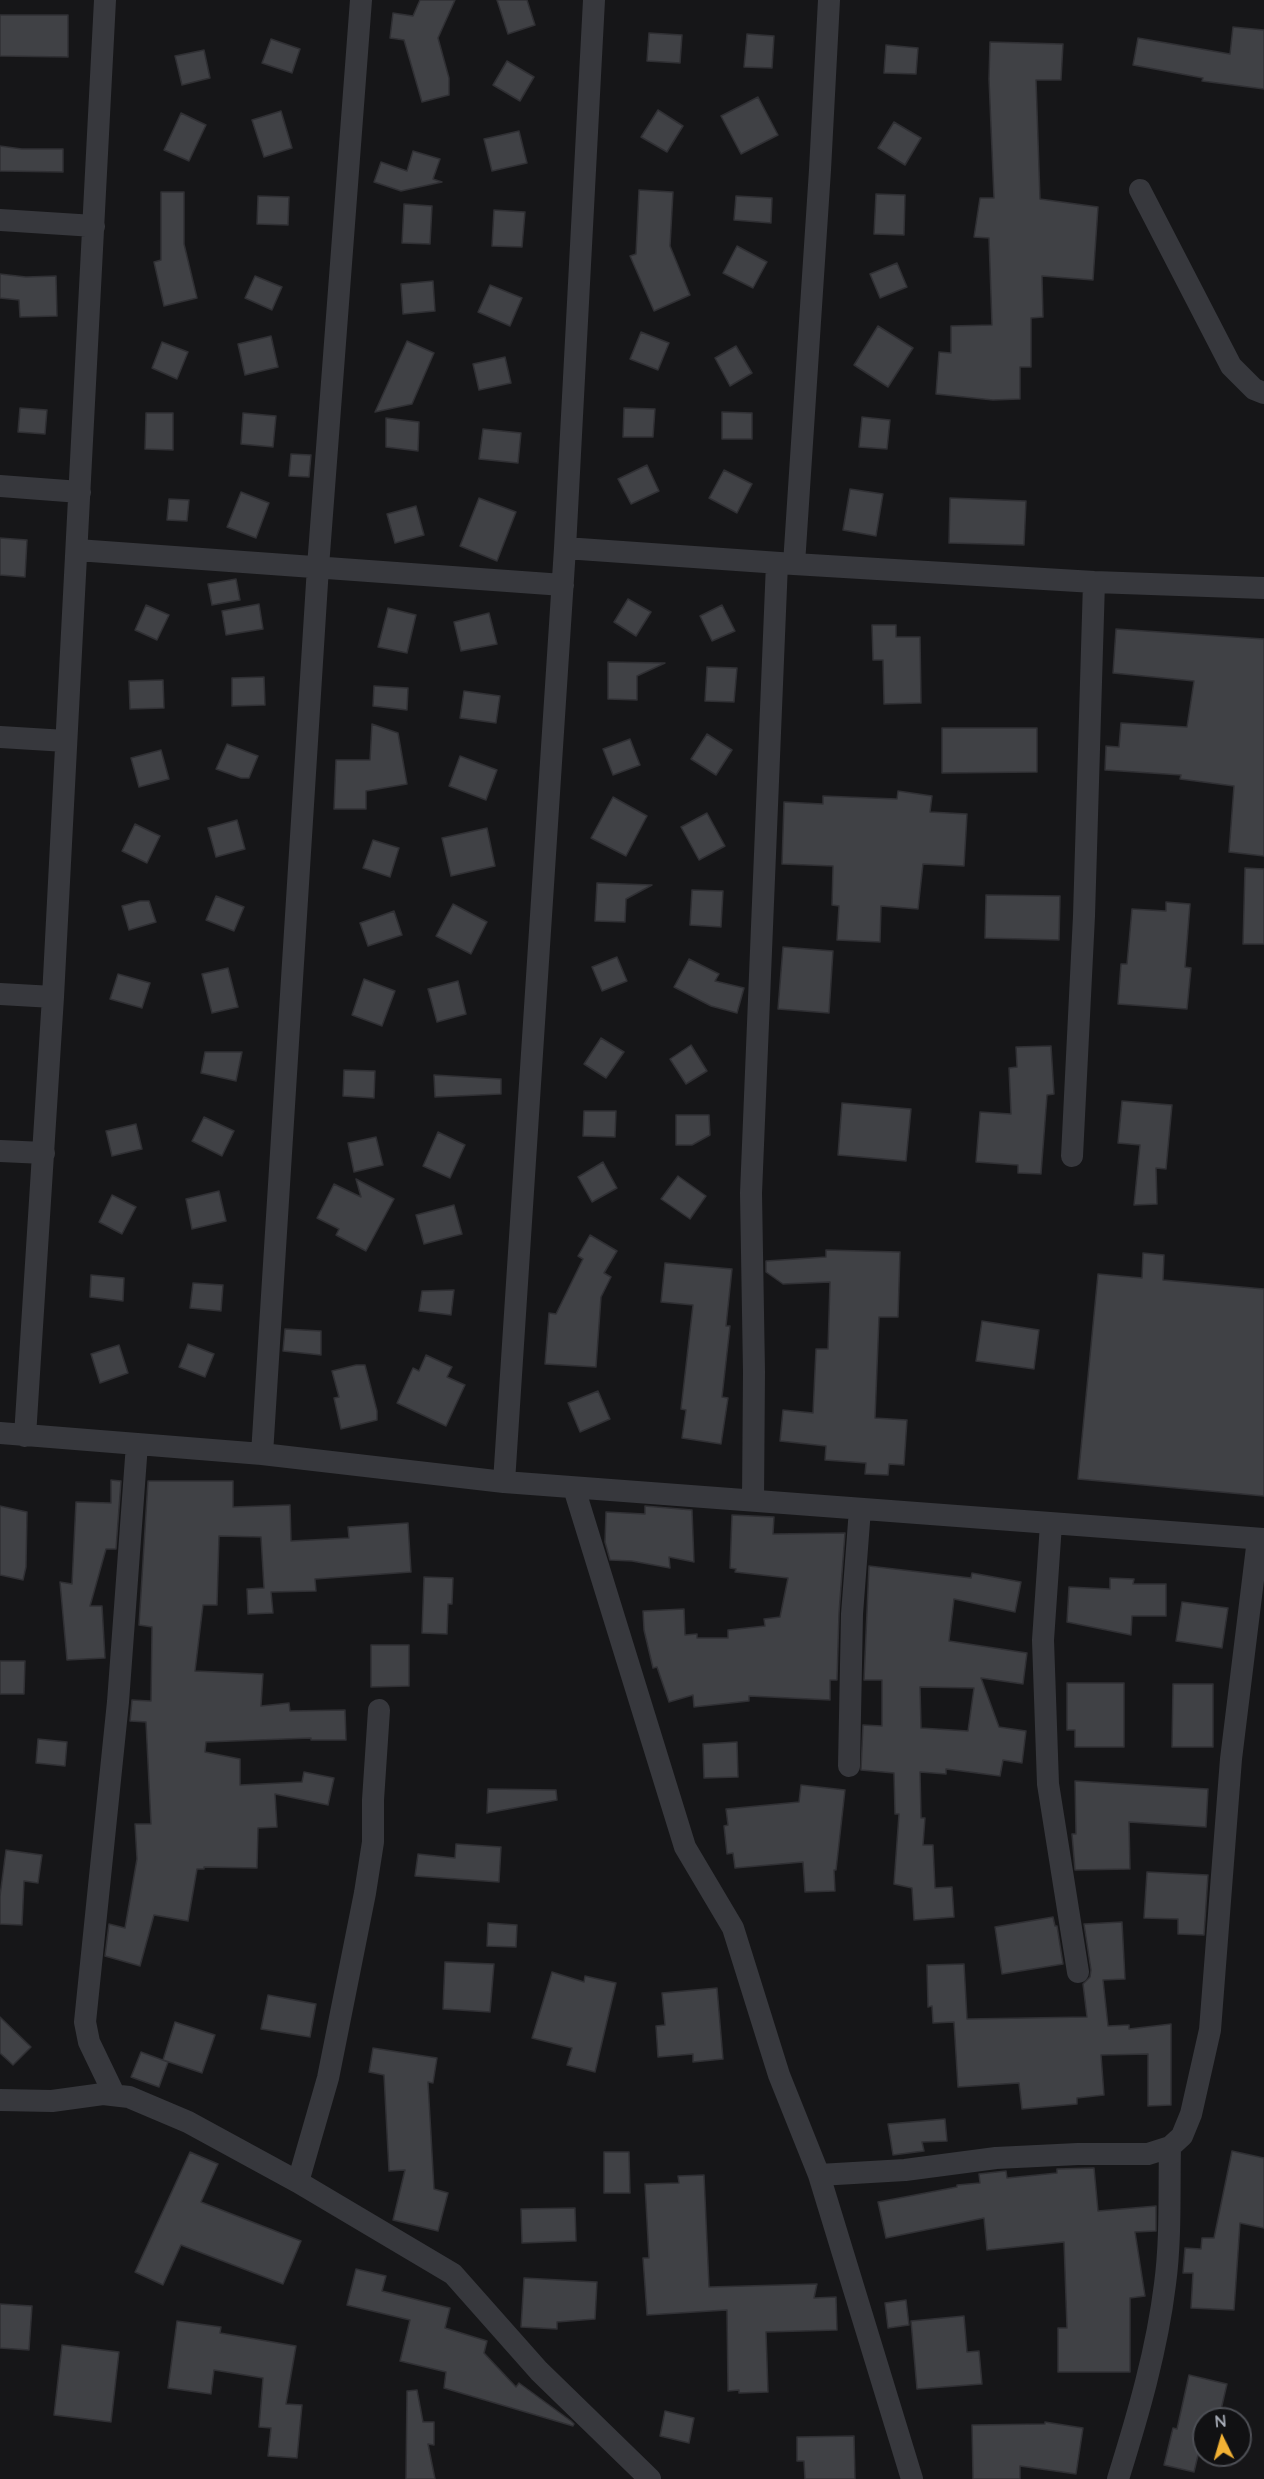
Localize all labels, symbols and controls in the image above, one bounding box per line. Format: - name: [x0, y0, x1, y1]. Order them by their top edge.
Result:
- north arrow: [1192, 2407, 1252, 2467]
- text: N: [1214, 2411, 1227, 2432]

